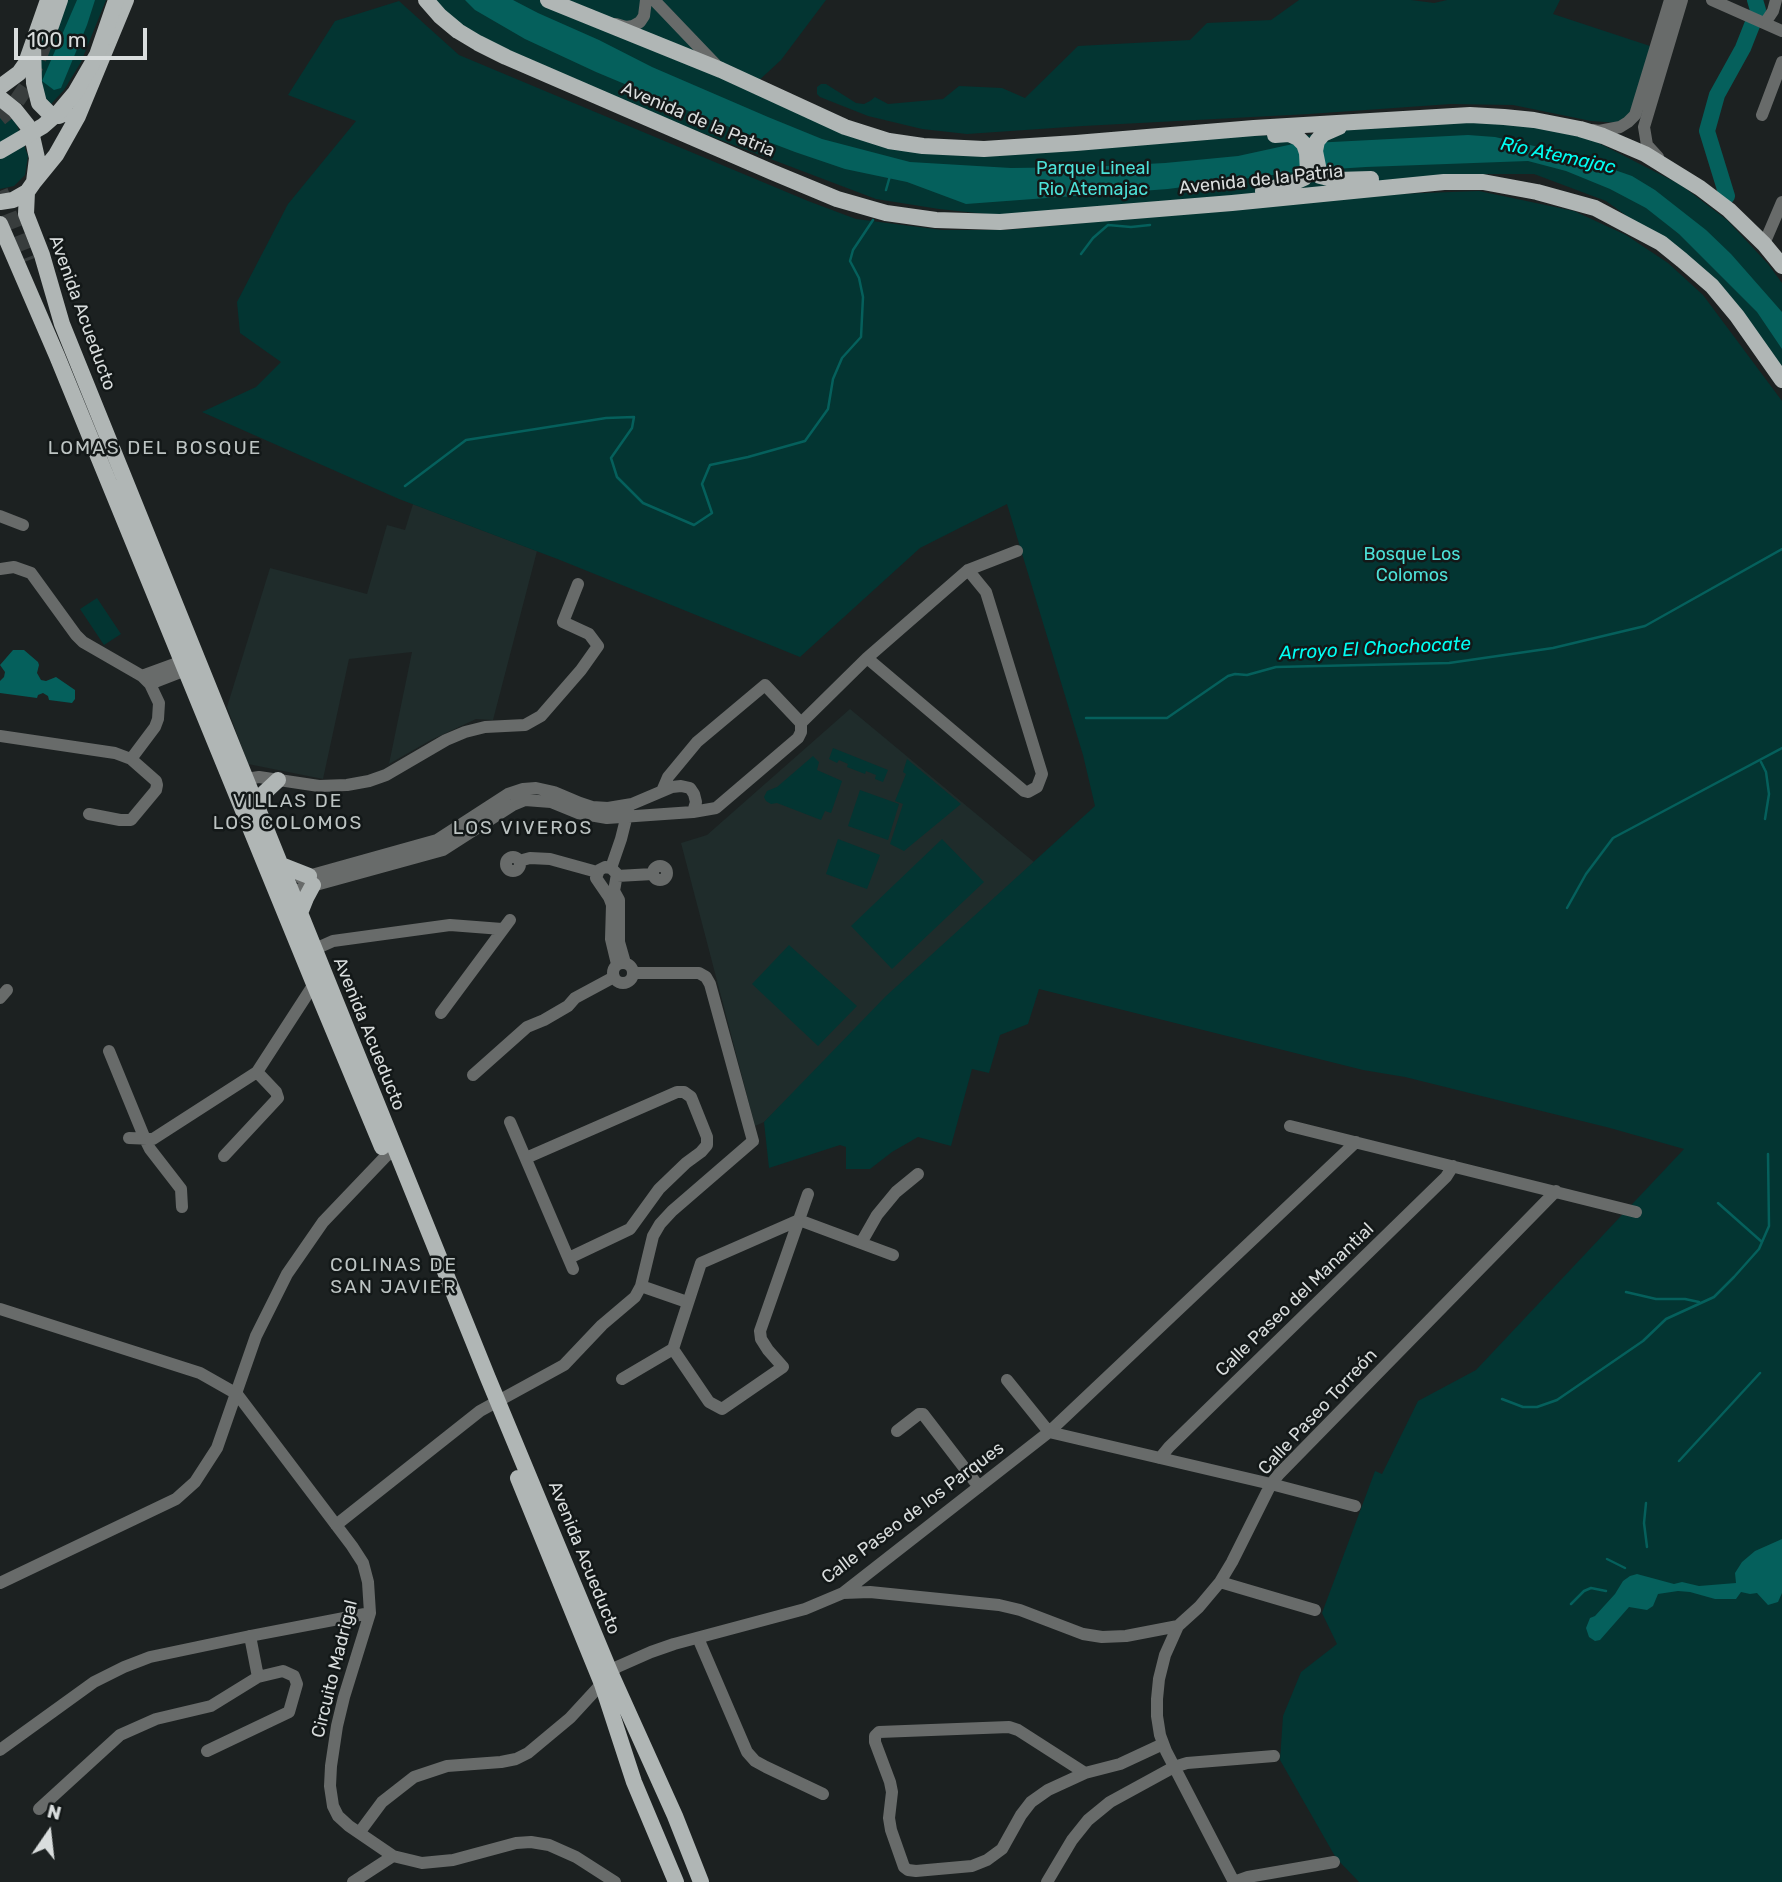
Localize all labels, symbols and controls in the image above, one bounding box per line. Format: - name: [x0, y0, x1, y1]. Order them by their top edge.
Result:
- scale bar: [18, 14, 150, 58]
- text: 100 m: [27, 27, 86, 52]
- street label: Avenida de la Patria: [618, 78, 778, 162]
- water label: Río Atemajac: [1498, 133, 1618, 179]
- park label: Parque Lineal Rio Atemajac: [1036, 158, 1150, 200]
- street label: Avenida de la Patria: [1178, 161, 1344, 199]
- street label: Avenida Acueducto: [44, 233, 120, 393]
- district label: LOMAS DEL BOSQUE: [50, 438, 260, 460]
- park label: Bosque Los Colomos: [1363, 544, 1461, 586]
- water label: Arroyo El Chochocate: [1279, 633, 1471, 665]
- district label: VILLAS DE LOS COLOMOS: [214, 791, 362, 835]
- district label: LOS VIVEROS: [454, 818, 592, 840]
- street label: Avenida Acueducto: [328, 954, 410, 1114]
- street label: Calle Paseo del Manantial: [1211, 1219, 1379, 1381]
- district label: COLINAS DE SAN JAVIER: [331, 1255, 457, 1299]
- street label: Calle Paseo Torreón: [1254, 1345, 1382, 1479]
- street label: Calle Paseo de los Parques: [818, 1437, 1008, 1589]
- street label: Avenida Acueducto: [543, 1478, 625, 1638]
- street label: Circuito Madrigal: [307, 1598, 363, 1740]
- north arrow: [14, 1798, 84, 1868]
- text: N: [45, 1799, 64, 1825]

